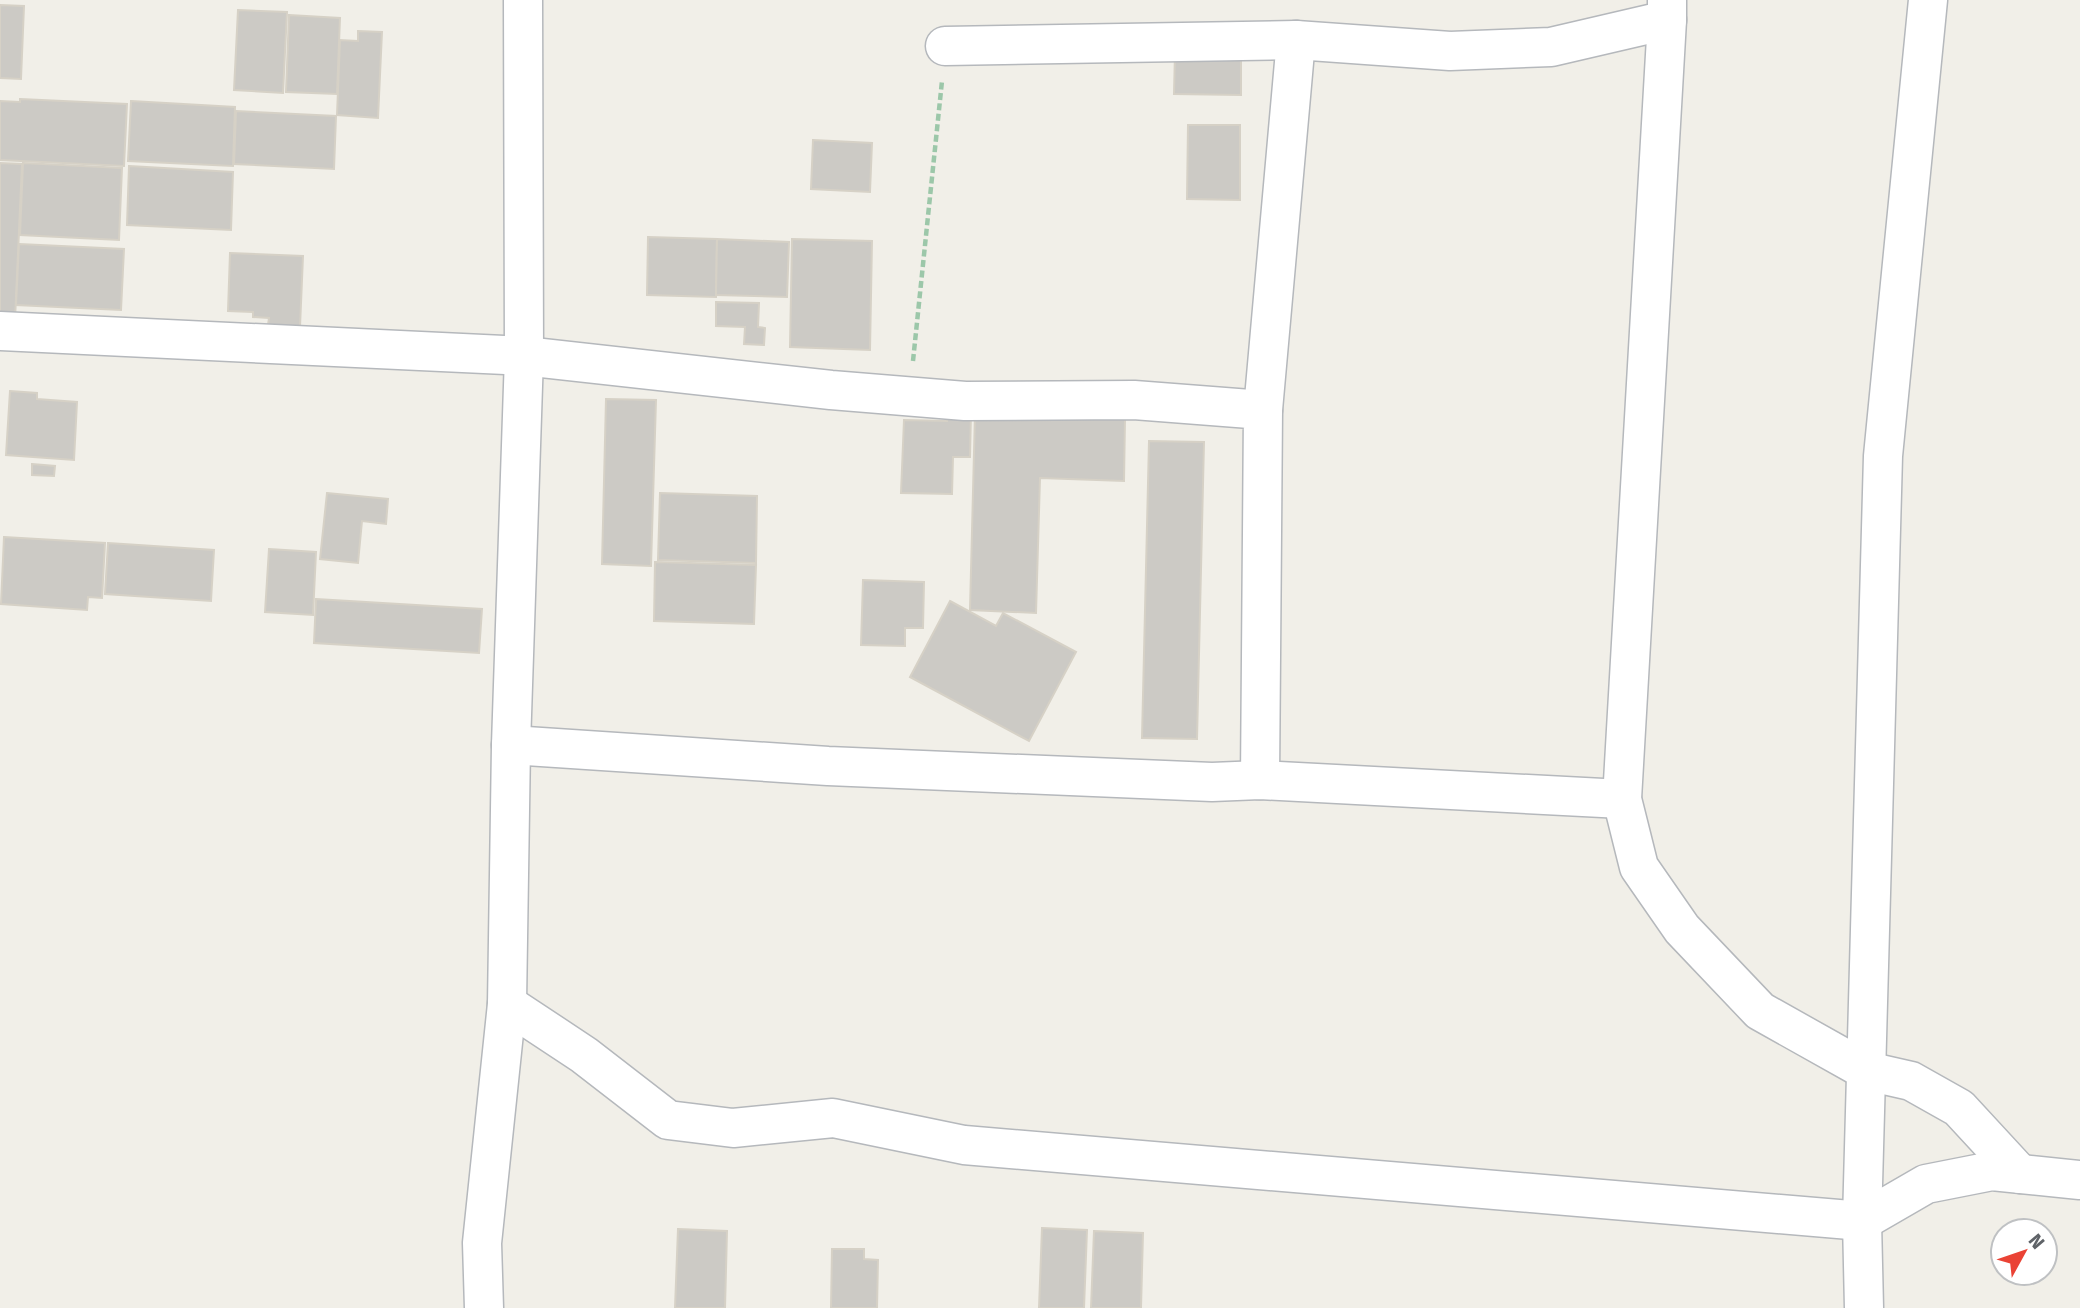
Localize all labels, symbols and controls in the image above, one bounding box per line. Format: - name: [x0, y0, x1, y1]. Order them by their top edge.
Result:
- north arrow: [1989, 1217, 2059, 1287]
- text: N: [2024, 1229, 2050, 1254]

